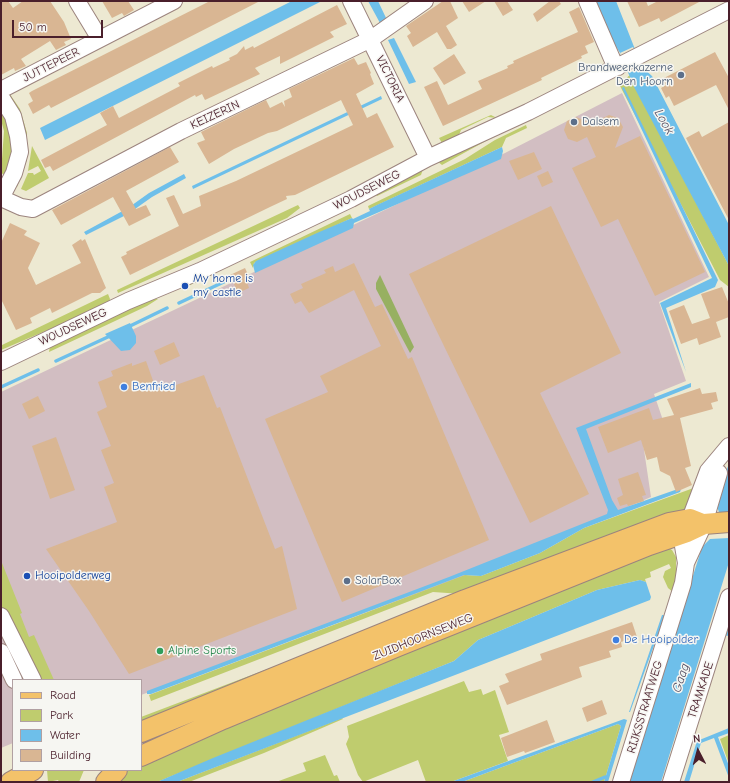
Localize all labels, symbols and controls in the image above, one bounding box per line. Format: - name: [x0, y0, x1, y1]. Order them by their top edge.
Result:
- scale bar: [14, 12, 105, 38]
- text: 50 m: [19, 20, 47, 34]
- street label: JUTTEPEER: [20, 44, 82, 86]
- street label: VICTORIA: [373, 53, 407, 105]
- place label: Brandweerkazerne Den Hoorn: [578, 61, 673, 89]
- marker: Brandweerkazerne Den Hoorn: [676, 70, 686, 80]
- street label: KEIZERIN: [188, 97, 242, 133]
- water label: Look: [651, 107, 677, 137]
- place label: Dalsem: [582, 115, 619, 129]
- marker: Dalsem: [569, 117, 579, 127]
- street label: WOUDSEWEG: [331, 167, 403, 213]
- place label: My home is my castle: [193, 272, 253, 300]
- marker: My home is my castle: [180, 281, 190, 291]
- street label: WOUDSEWEG: [37, 305, 109, 349]
- place label: Benfried: [132, 380, 175, 394]
- marker: Benfried: [119, 382, 129, 392]
- place label: Hooipolderweg: [35, 569, 111, 583]
- marker: Hooipolderweg: [22, 571, 32, 581]
- place label: SolarBox: [355, 574, 401, 588]
- marker: SolarBox: [342, 576, 352, 586]
- street label: ZUIDHOORNSEWEG: [371, 610, 475, 664]
- place label: De Hooipolder: [624, 633, 698, 647]
- marker: De Hooipolder: [611, 635, 621, 645]
- place label: Alpine Sports: [168, 644, 236, 658]
- marker: Alpine Sports: [155, 646, 165, 656]
- street label: RIJKSSTRAATWEG: [624, 659, 666, 755]
- street label: TRAMKADE: [685, 660, 717, 720]
- water label: Gaag: [669, 662, 693, 694]
- legend: [12, 679, 142, 771]
- text: Road: [50, 688, 76, 702]
- text: Park: [50, 708, 73, 722]
- text: Water: [50, 728, 80, 742]
- north arrow: [678, 731, 718, 771]
- text: N: [692, 732, 701, 745]
- text: Building: [50, 748, 91, 762]

